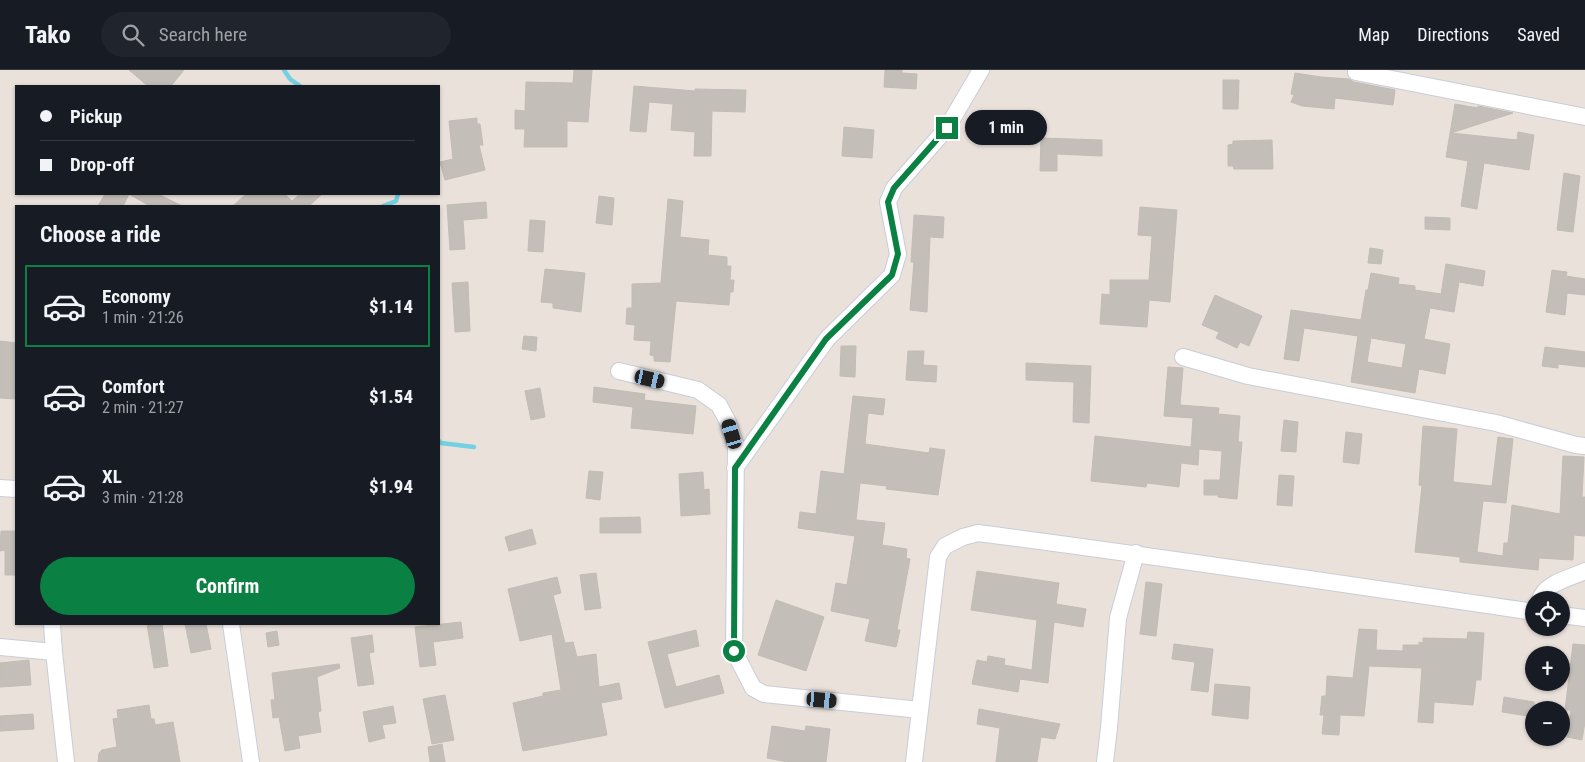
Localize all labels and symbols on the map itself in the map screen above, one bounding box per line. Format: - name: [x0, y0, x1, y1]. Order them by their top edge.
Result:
- callout: 1 min: [964, 110, 1047, 146]
- route end: [936, 117, 958, 139]
- car: [633, 368, 666, 390]
- car: [720, 417, 743, 451]
- route start: [723, 640, 745, 662]
- car: [806, 691, 837, 709]

